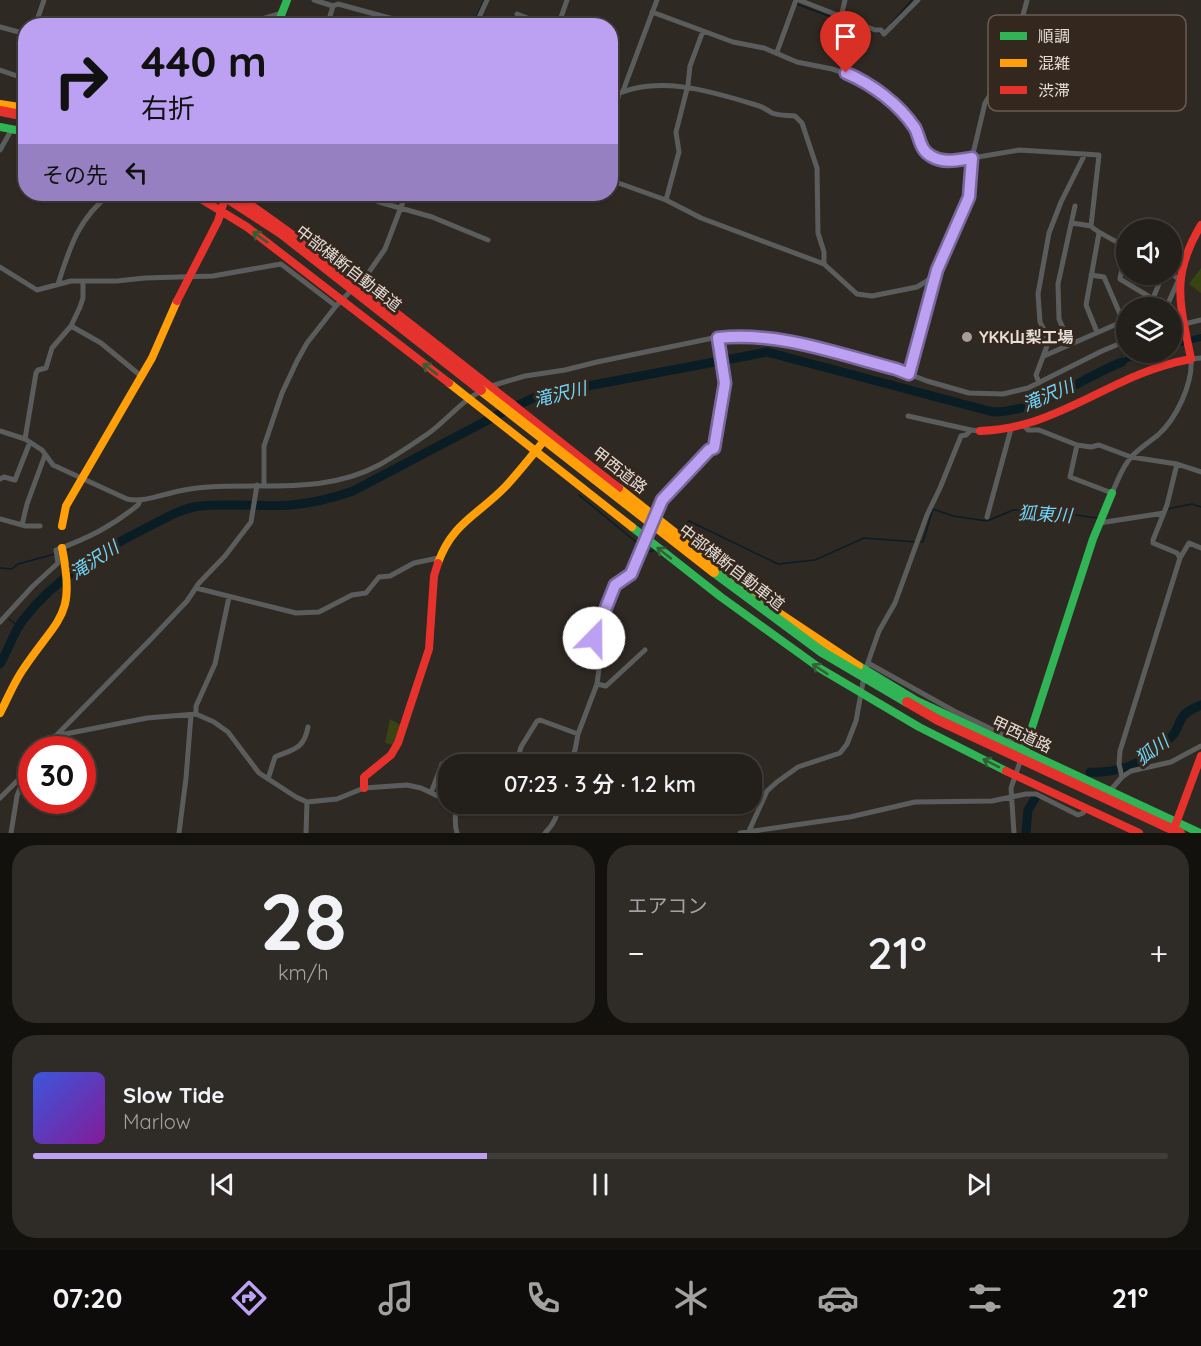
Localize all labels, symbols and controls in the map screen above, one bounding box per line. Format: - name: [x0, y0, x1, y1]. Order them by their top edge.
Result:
- pin: [820, 11, 871, 73]
- legend: [988, 15, 1186, 111]
- icon: arrive: [829, 20, 862, 53]
- text: 順調: [1038, 26, 1070, 46]
- text: 440 m: [141, 35, 267, 88]
- icon: right: [42, 42, 120, 120]
- text: 混雑: [1038, 53, 1070, 73]
- text: 渋滞: [1038, 80, 1070, 100]
- text: 右折: [141, 91, 195, 125]
- icon: left: [120, 156, 153, 189]
- text: その先: [42, 161, 108, 189]
- map controls: [1116, 219, 1182, 363]
- button: sound: [1116, 219, 1182, 285]
- street label: 中部横断自動車道: [292, 221, 406, 315]
- one-way arrow: [252, 231, 268, 243]
- button: layers: [1116, 297, 1182, 363]
- place label: YKK山梨工場: [979, 327, 1074, 347]
- marker: YKK山梨工場: [960, 330, 974, 344]
- one-way arrow: [423, 363, 439, 376]
- water label: 滝沢川: [1019, 373, 1079, 416]
- water label: 滝沢川: [531, 376, 591, 412]
- street label: 甲西道路: [589, 442, 651, 498]
- water label: 狐東川: [1017, 501, 1075, 527]
- street label: 中部横断自動車道: [675, 520, 789, 614]
- water label: 滝沢川: [65, 535, 125, 584]
- one-way arrow: [656, 546, 672, 559]
- position arrow: [562, 606, 626, 670]
- one-way arrow: [813, 663, 829, 675]
- street label: 甲西道路: [989, 711, 1055, 757]
- water label: 狐川: [1131, 729, 1175, 770]
- speed limit sign: 30: [18, 736, 96, 814]
- one-way arrow: [982, 757, 1000, 769]
- text: 07:23 · 3 分 · 1.2 km: [504, 770, 696, 798]
- text: 28: [260, 872, 347, 970]
- text: エアコン: [628, 893, 708, 918]
- text: 21°: [867, 924, 927, 980]
- text: −: [628, 932, 645, 973]
- text: +: [1149, 932, 1168, 973]
- text: km/h: [278, 960, 329, 985]
- text: Slow Tide: [123, 1081, 224, 1109]
- text: Marlow: [123, 1109, 191, 1134]
- icon: previous: [206, 1168, 239, 1201]
- icon: pause: [584, 1168, 617, 1201]
- icon: next: [962, 1168, 995, 1201]
- icon: directions: [228, 1277, 270, 1319]
- icon: music: [375, 1277, 417, 1319]
- icon: phone: [522, 1277, 564, 1319]
- icon: climate: [670, 1277, 712, 1319]
- icon: car: [817, 1277, 859, 1319]
- icon: filters: [964, 1277, 1006, 1319]
- text: 07:20: [53, 1281, 122, 1315]
- text: 21°: [1112, 1281, 1148, 1315]

